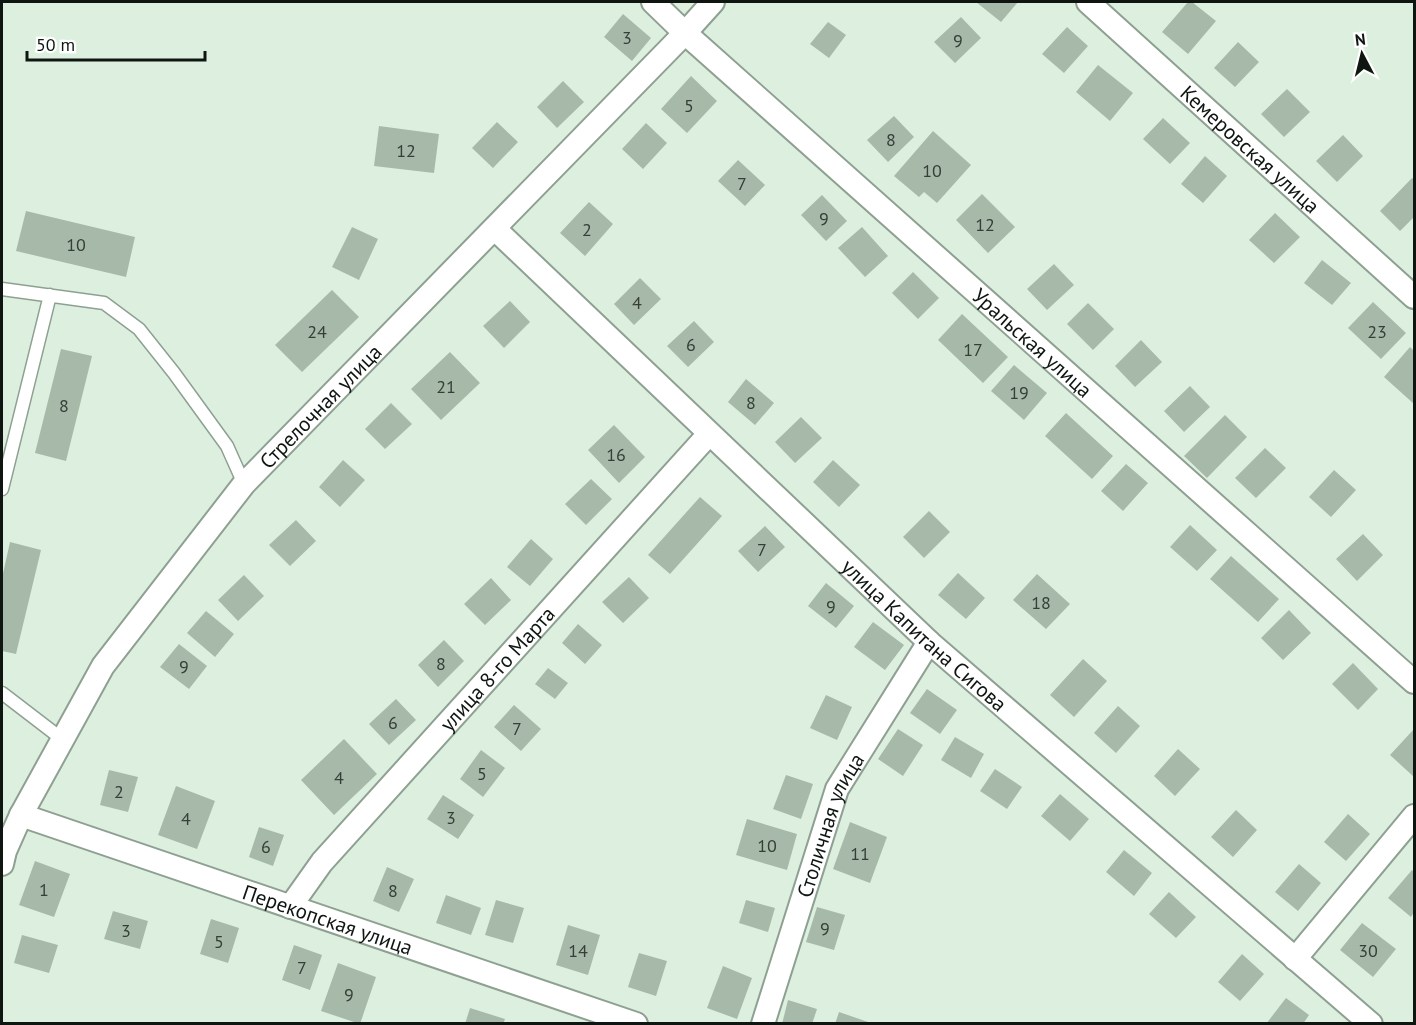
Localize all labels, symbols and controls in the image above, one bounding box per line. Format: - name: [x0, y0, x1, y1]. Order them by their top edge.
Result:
- scale bar: [27, 24, 206, 62]
- north arrow: [1332, 24, 1392, 84]
- house number: 3: [622, 26, 632, 49]
- house number: 9: [953, 29, 963, 52]
- text: N: [1354, 29, 1367, 50]
- text: 50 m: [36, 33, 75, 56]
- street label: Кемеровская улица: [1175, 79, 1326, 219]
- house number: 5: [684, 94, 694, 117]
- house number: 8: [886, 128, 896, 151]
- house number: 12: [396, 139, 416, 162]
- house number: 10: [922, 159, 942, 182]
- house number: 7: [737, 172, 747, 195]
- house number: 9: [819, 207, 829, 230]
- house number: 12: [975, 213, 995, 236]
- house number: 2: [582, 218, 592, 241]
- house number: 10: [66, 233, 86, 256]
- street label: Уральская улица: [967, 282, 1098, 403]
- house number: 4: [632, 291, 642, 314]
- house number: 24: [307, 320, 327, 343]
- house number: 23: [1367, 320, 1387, 343]
- house number: 6: [686, 333, 696, 356]
- street label: Стрелочная улица: [253, 338, 387, 474]
- house number: 17: [963, 338, 983, 361]
- house number: 21: [436, 375, 456, 398]
- house number: 19: [1009, 381, 1029, 404]
- house number: 8: [746, 391, 756, 414]
- house number: 8: [59, 394, 69, 417]
- house number: 16: [606, 443, 626, 466]
- house number: 7: [757, 538, 767, 561]
- street label: улица Капитана Сигова: [836, 553, 1013, 717]
- house number: 18: [1031, 591, 1051, 614]
- house number: 9: [826, 595, 836, 618]
- street label: улица 8-го Марта: [433, 600, 560, 737]
- house number: 8: [436, 652, 446, 675]
- house number: 9: [179, 655, 189, 678]
- house number: 6: [388, 711, 398, 734]
- house number: 7: [512, 717, 522, 740]
- street label: Столичная улица: [790, 748, 870, 901]
- house number: 5: [477, 762, 487, 785]
- house number: 4: [334, 766, 344, 789]
- house number: 2: [114, 780, 124, 803]
- house number: 3: [446, 806, 456, 829]
- house number: 4: [181, 807, 191, 830]
- house number: 10: [757, 834, 777, 857]
- house number: 6: [261, 835, 271, 858]
- house number: 11: [850, 842, 870, 865]
- house number: 1: [39, 878, 49, 901]
- street label: Перекопская улица: [239, 878, 416, 961]
- house number: 8: [388, 879, 398, 902]
- house number: 9: [820, 917, 830, 940]
- house number: 3: [121, 919, 131, 942]
- house number: 5: [214, 930, 224, 953]
- house number: 14: [568, 939, 588, 962]
- house number: 30: [1358, 939, 1378, 962]
- house number: 7: [297, 956, 307, 979]
- house number: 9: [344, 983, 354, 1006]

